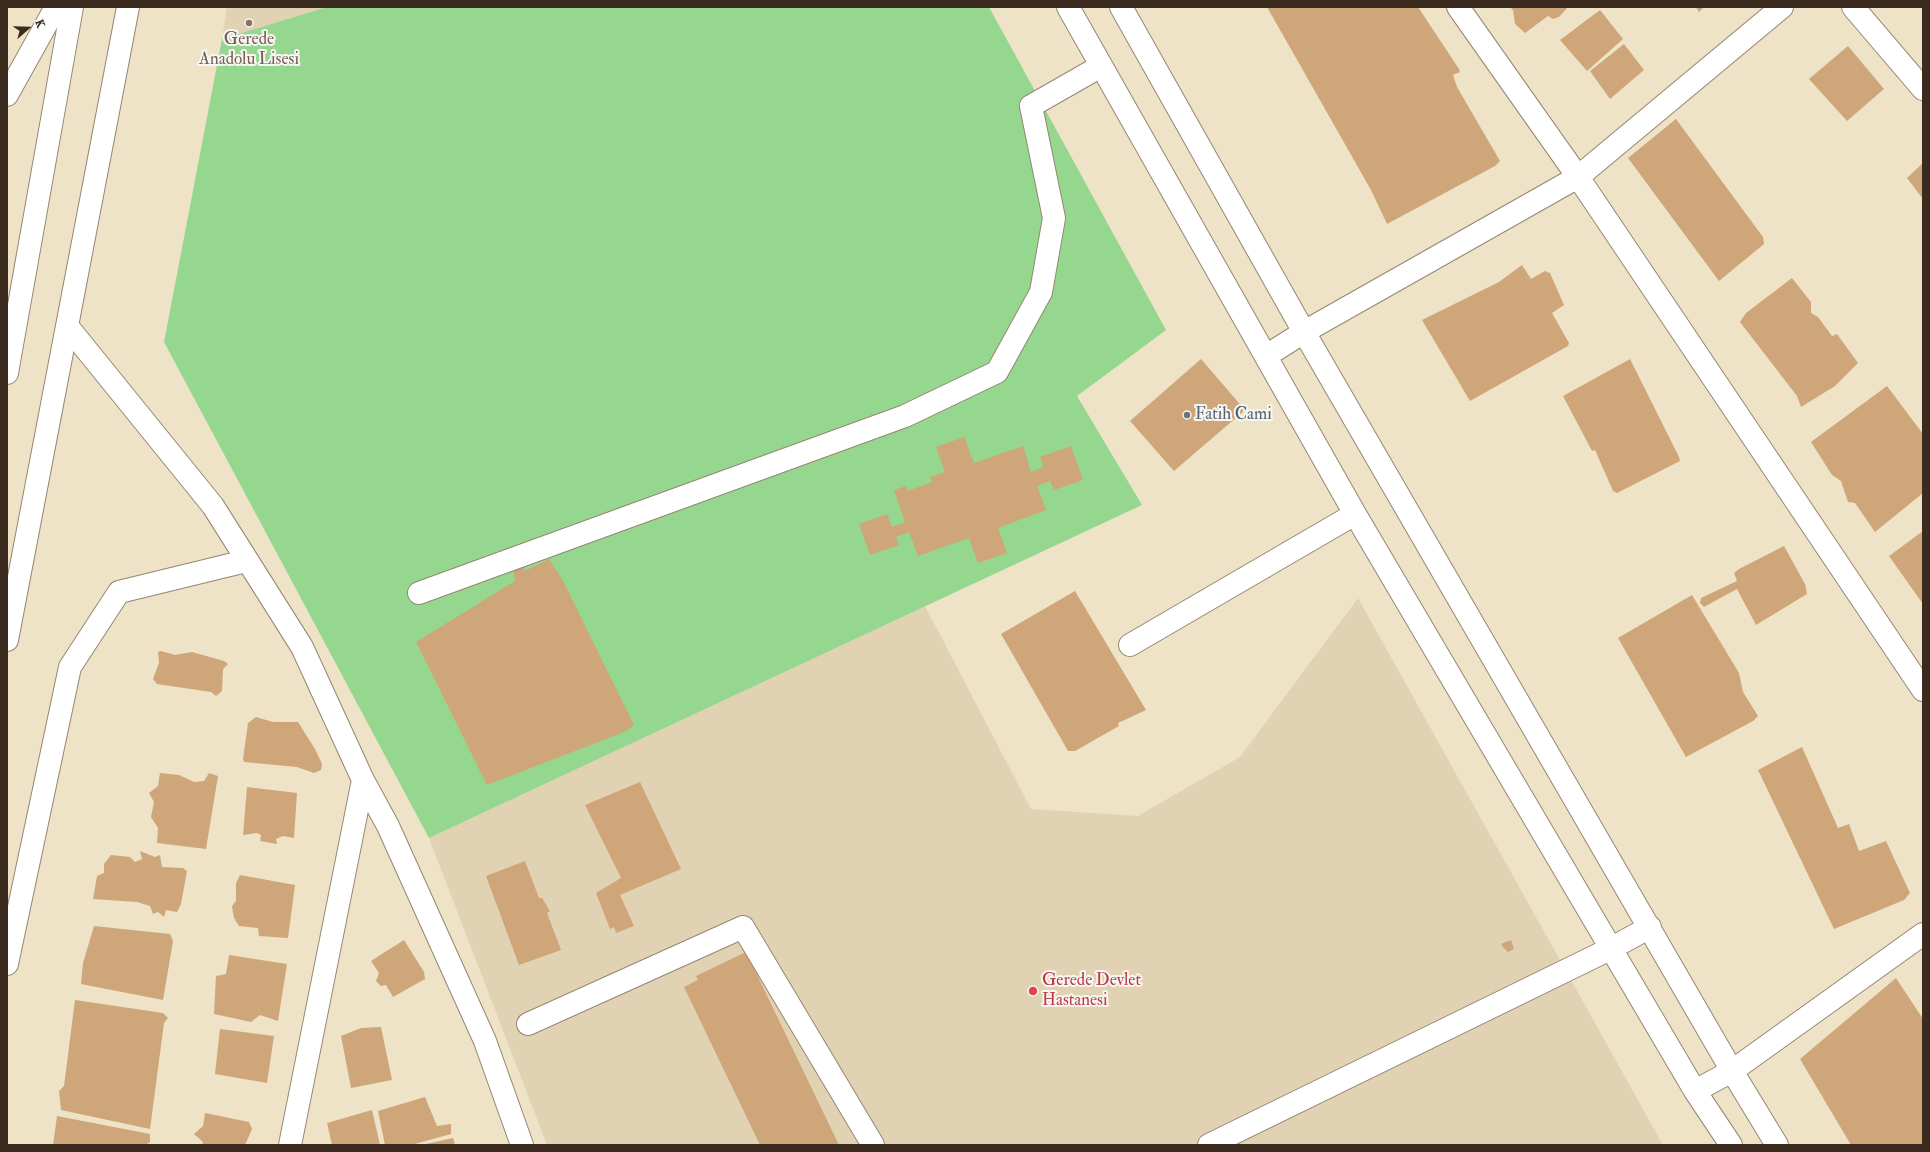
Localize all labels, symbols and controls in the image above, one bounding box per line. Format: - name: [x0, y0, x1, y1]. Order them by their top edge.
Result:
- north arrow: [8, 8, 48, 48]
- text: K: [32, 18, 47, 30]
- marker: Gerede Anadolu Lisesi: [244, 18, 254, 28]
- place label: Gerede Anadolu Lisesi: [199, 30, 299, 70]
- place label: Fatih Cami: [1195, 405, 1272, 425]
- marker: Fatih Cami: [1182, 410, 1192, 420]
- place label: Gerede Devlet Hastanesi: [1042, 971, 1141, 1011]
- marker: Gerede Devlet Hastanesi: [1027, 985, 1039, 997]

